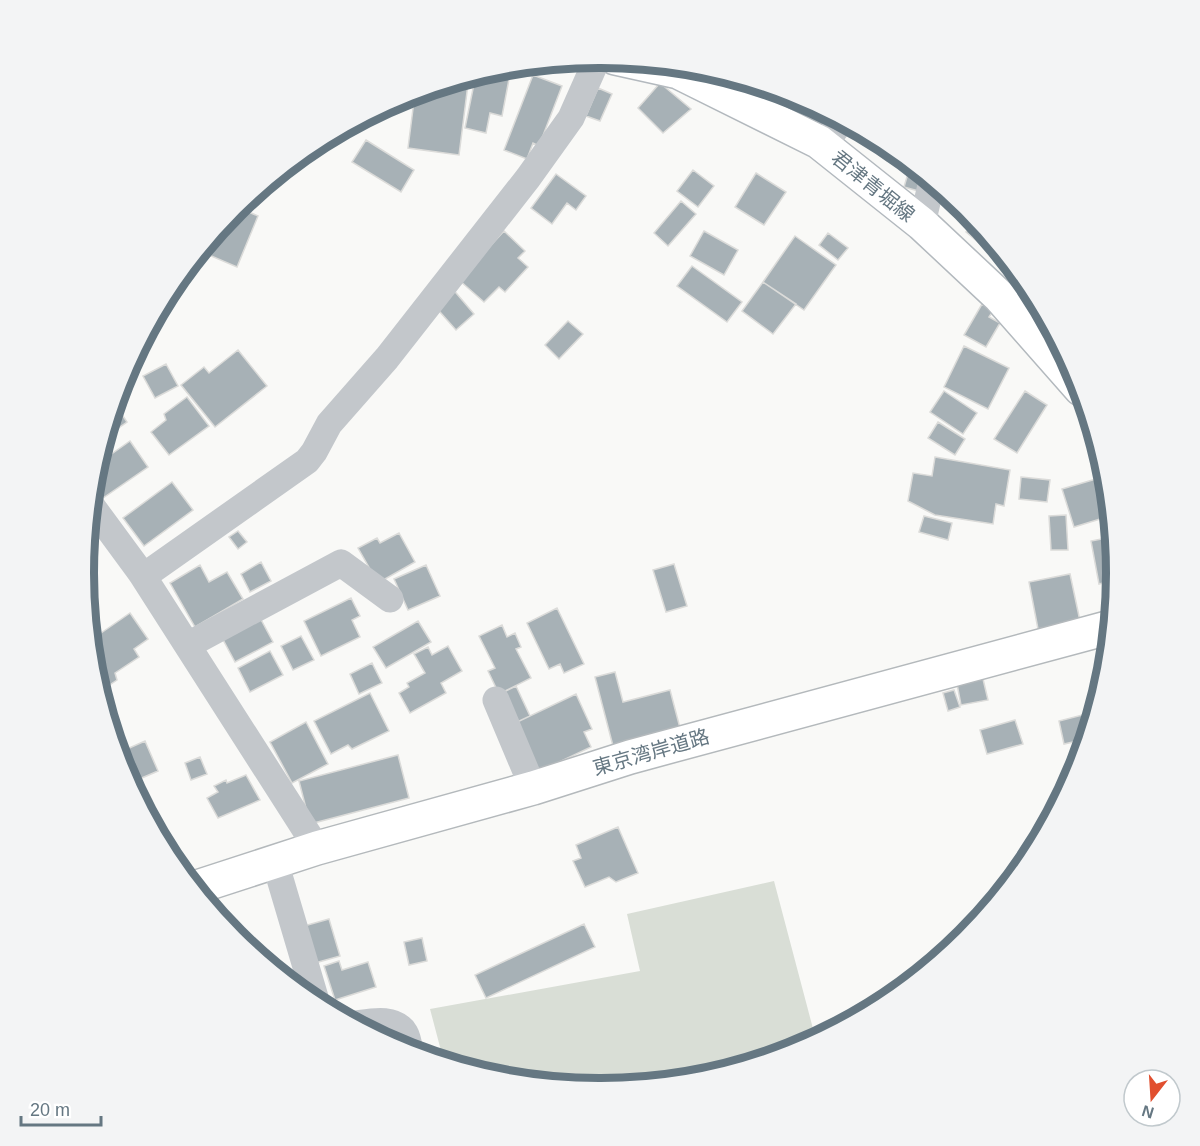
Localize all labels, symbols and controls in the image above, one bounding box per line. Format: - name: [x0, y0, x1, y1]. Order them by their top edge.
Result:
- street label: 君津青堀線: [827, 146, 919, 226]
- street label: 東京湾岸道路: [590, 725, 712, 779]
- north arrow: [1122, 1068, 1182, 1128]
- scale bar: [21, 1089, 100, 1127]
- text: 20 m: [30, 1100, 70, 1120]
- text: N: [1140, 1102, 1156, 1122]

